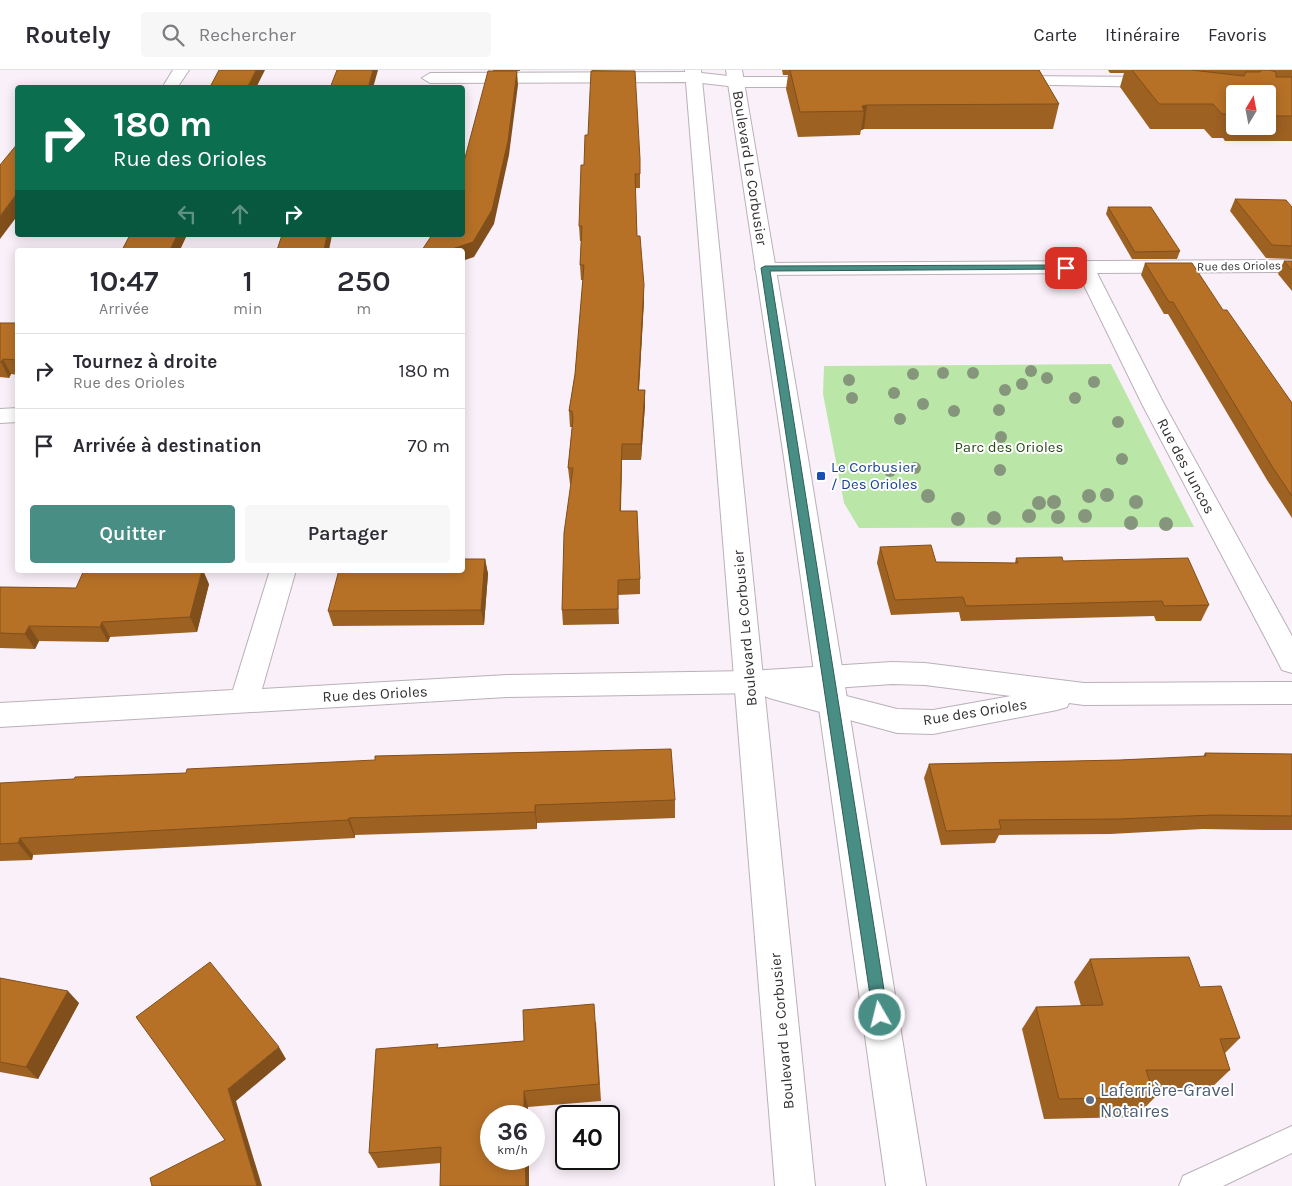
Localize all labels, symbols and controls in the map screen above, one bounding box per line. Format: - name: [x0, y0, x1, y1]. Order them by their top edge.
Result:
- search box: [141, 12, 491, 57]
- text: Routely: [25, 21, 111, 49]
- icon: search: [159, 21, 187, 49]
- text: Rechercher: [199, 24, 296, 46]
- text: Carte: [1034, 24, 1077, 46]
- text: Itinéraire: [1105, 24, 1180, 46]
- text: Favoris: [1208, 24, 1267, 46]
- north arrow: [1226, 85, 1276, 135]
- map controls: [1226, 85, 1276, 135]
- street label: Boulevard Le Corbusier: [729, 89, 771, 247]
- text: 180 m: [113, 104, 212, 145]
- icon: right: [30, 105, 95, 170]
- text: Rue des Orioles: [113, 146, 267, 172]
- icon: left: [173, 200, 201, 228]
- icon: ahead: [226, 200, 254, 228]
- icon: right: [279, 200, 307, 228]
- pin: [1045, 247, 1087, 289]
- icon: arrive: [1052, 254, 1080, 282]
- street label: Rue des Orioles: [1197, 258, 1281, 274]
- text: 10:47: [89, 263, 159, 299]
- text: 1: [242, 263, 253, 299]
- text: 250: [337, 263, 391, 299]
- text: Arrivée: [99, 299, 149, 318]
- text: min: [233, 299, 262, 318]
- text: m: [356, 299, 371, 318]
- text: Tournez à droite: [73, 351, 217, 373]
- icon: right: [30, 357, 58, 385]
- text: 180 m: [398, 360, 450, 382]
- text: Rue des Orioles: [73, 373, 185, 392]
- street label: Rue des Juncos: [1153, 415, 1219, 517]
- icon: arrive: [30, 432, 58, 460]
- text: Arrivée à destination: [73, 435, 262, 457]
- text: 70 m: [408, 435, 450, 457]
- park label: Parc des Orioles: [955, 438, 1063, 456]
- place label: Le Corbusier / Des Orioles: [831, 458, 918, 493]
- marker: Le Corbusier / Des Orioles: [815, 470, 827, 482]
- button: Quitter: [30, 505, 235, 563]
- button: Partager: [245, 505, 450, 563]
- street label: Boulevard Le Corbusier: [729, 549, 761, 707]
- street label: Rue des Orioles: [322, 682, 428, 706]
- street label: Rue des Orioles: [922, 695, 1028, 729]
- street label: Boulevard Le Corbusier: [766, 952, 798, 1110]
- position arrow: [853, 988, 905, 1040]
- place label: Laferrière-Gravel Notaires: [1100, 1079, 1235, 1122]
- marker: Laferrière-Gravel Notaires: [1084, 1094, 1096, 1106]
- speed limit sign: 40: [555, 1105, 620, 1170]
- text: 36: [497, 1117, 528, 1146]
- text: km/h: [497, 1143, 528, 1157]

